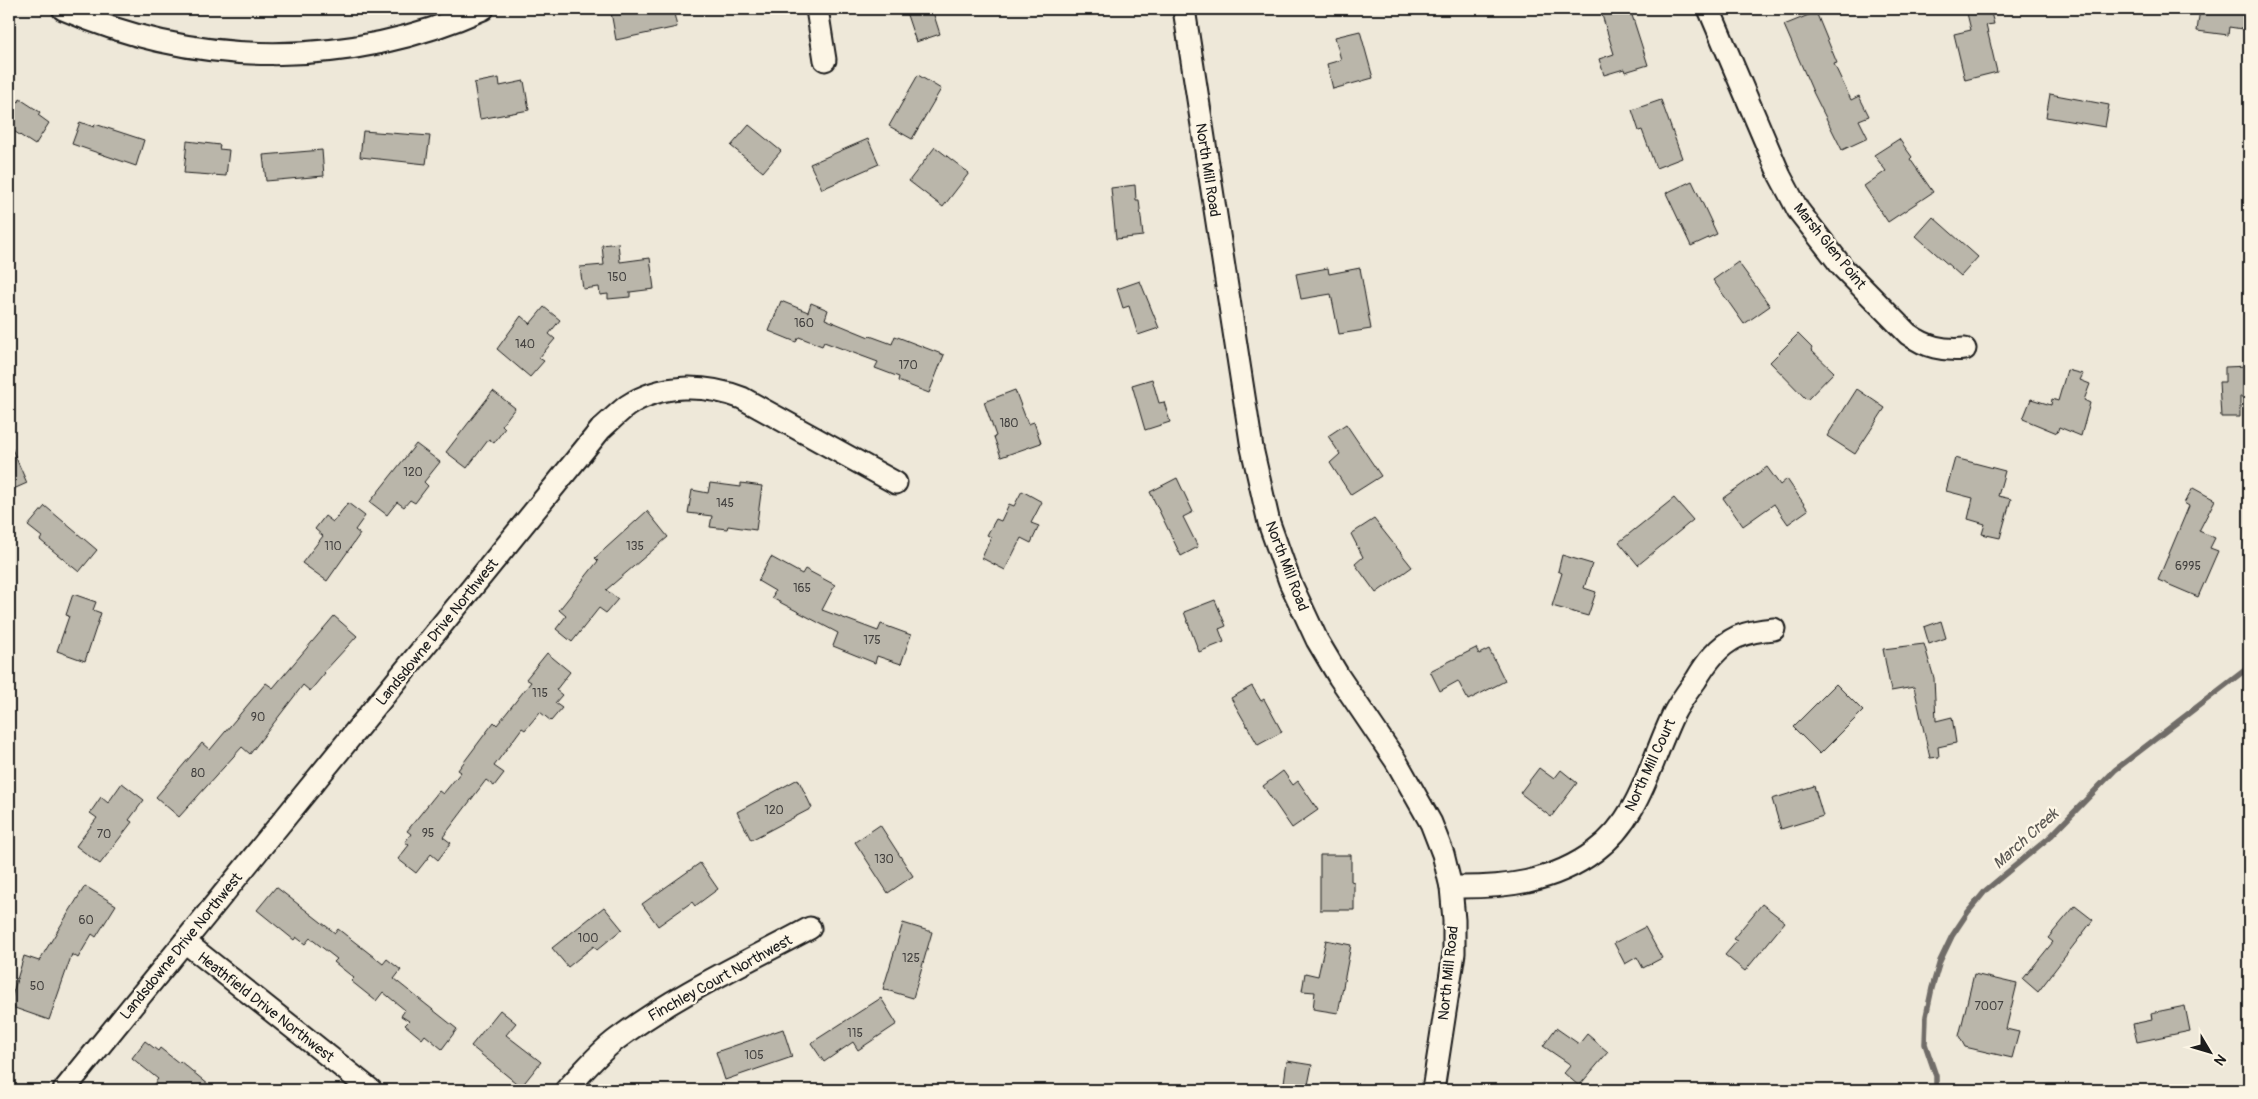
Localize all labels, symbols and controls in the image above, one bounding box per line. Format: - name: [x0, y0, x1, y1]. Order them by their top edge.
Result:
- street label: North Mill Road: [1191, 122, 1224, 218]
- street label: Marsh Glen Point: [1789, 199, 1871, 294]
- house number: 150: [607, 270, 627, 285]
- house number: 160: [794, 316, 814, 331]
- house number: 140: [515, 337, 535, 352]
- house number: 170: [898, 358, 918, 373]
- house number: 180: [1000, 416, 1018, 431]
- house number: 120: [403, 465, 423, 480]
- house number: 145: [716, 496, 734, 511]
- street label: North Mill Road: [1261, 519, 1312, 614]
- house number: 110: [324, 539, 342, 554]
- house number: 135: [626, 539, 644, 554]
- street label: Landsdowne Drive Northwest: [372, 554, 503, 710]
- house number: 6995: [2175, 559, 2201, 574]
- house number: 165: [793, 581, 811, 596]
- house number: 175: [863, 633, 881, 648]
- house number: 115: [532, 686, 548, 701]
- house number: 90: [251, 710, 265, 725]
- street label: North Mill Court: [1621, 715, 1681, 815]
- house number: 80: [191, 766, 205, 781]
- house number: 120: [764, 803, 784, 818]
- water label: March Creek: [1989, 803, 2064, 873]
- house number: 95: [422, 826, 434, 841]
- house number: 70: [97, 827, 111, 842]
- house number: 130: [874, 852, 894, 867]
- street label: Landsdowne Drive Northwest: [116, 868, 247, 1024]
- house number: 60: [78, 913, 94, 928]
- street label: North Mill Road: [1434, 925, 1463, 1021]
- street label: Finchley Court Northwest: [645, 930, 796, 1026]
- house number: 100: [577, 931, 599, 946]
- street label: Heathfield Drive Northwest: [193, 948, 339, 1067]
- house number: 125: [902, 951, 920, 966]
- house number: 50: [30, 979, 44, 994]
- house number: 7007: [1974, 999, 2004, 1014]
- house number: 115: [847, 1026, 863, 1041]
- north arrow: [2186, 1026, 2236, 1076]
- house number: 105: [744, 1048, 764, 1063]
- text: N: [2210, 1051, 2229, 1069]

